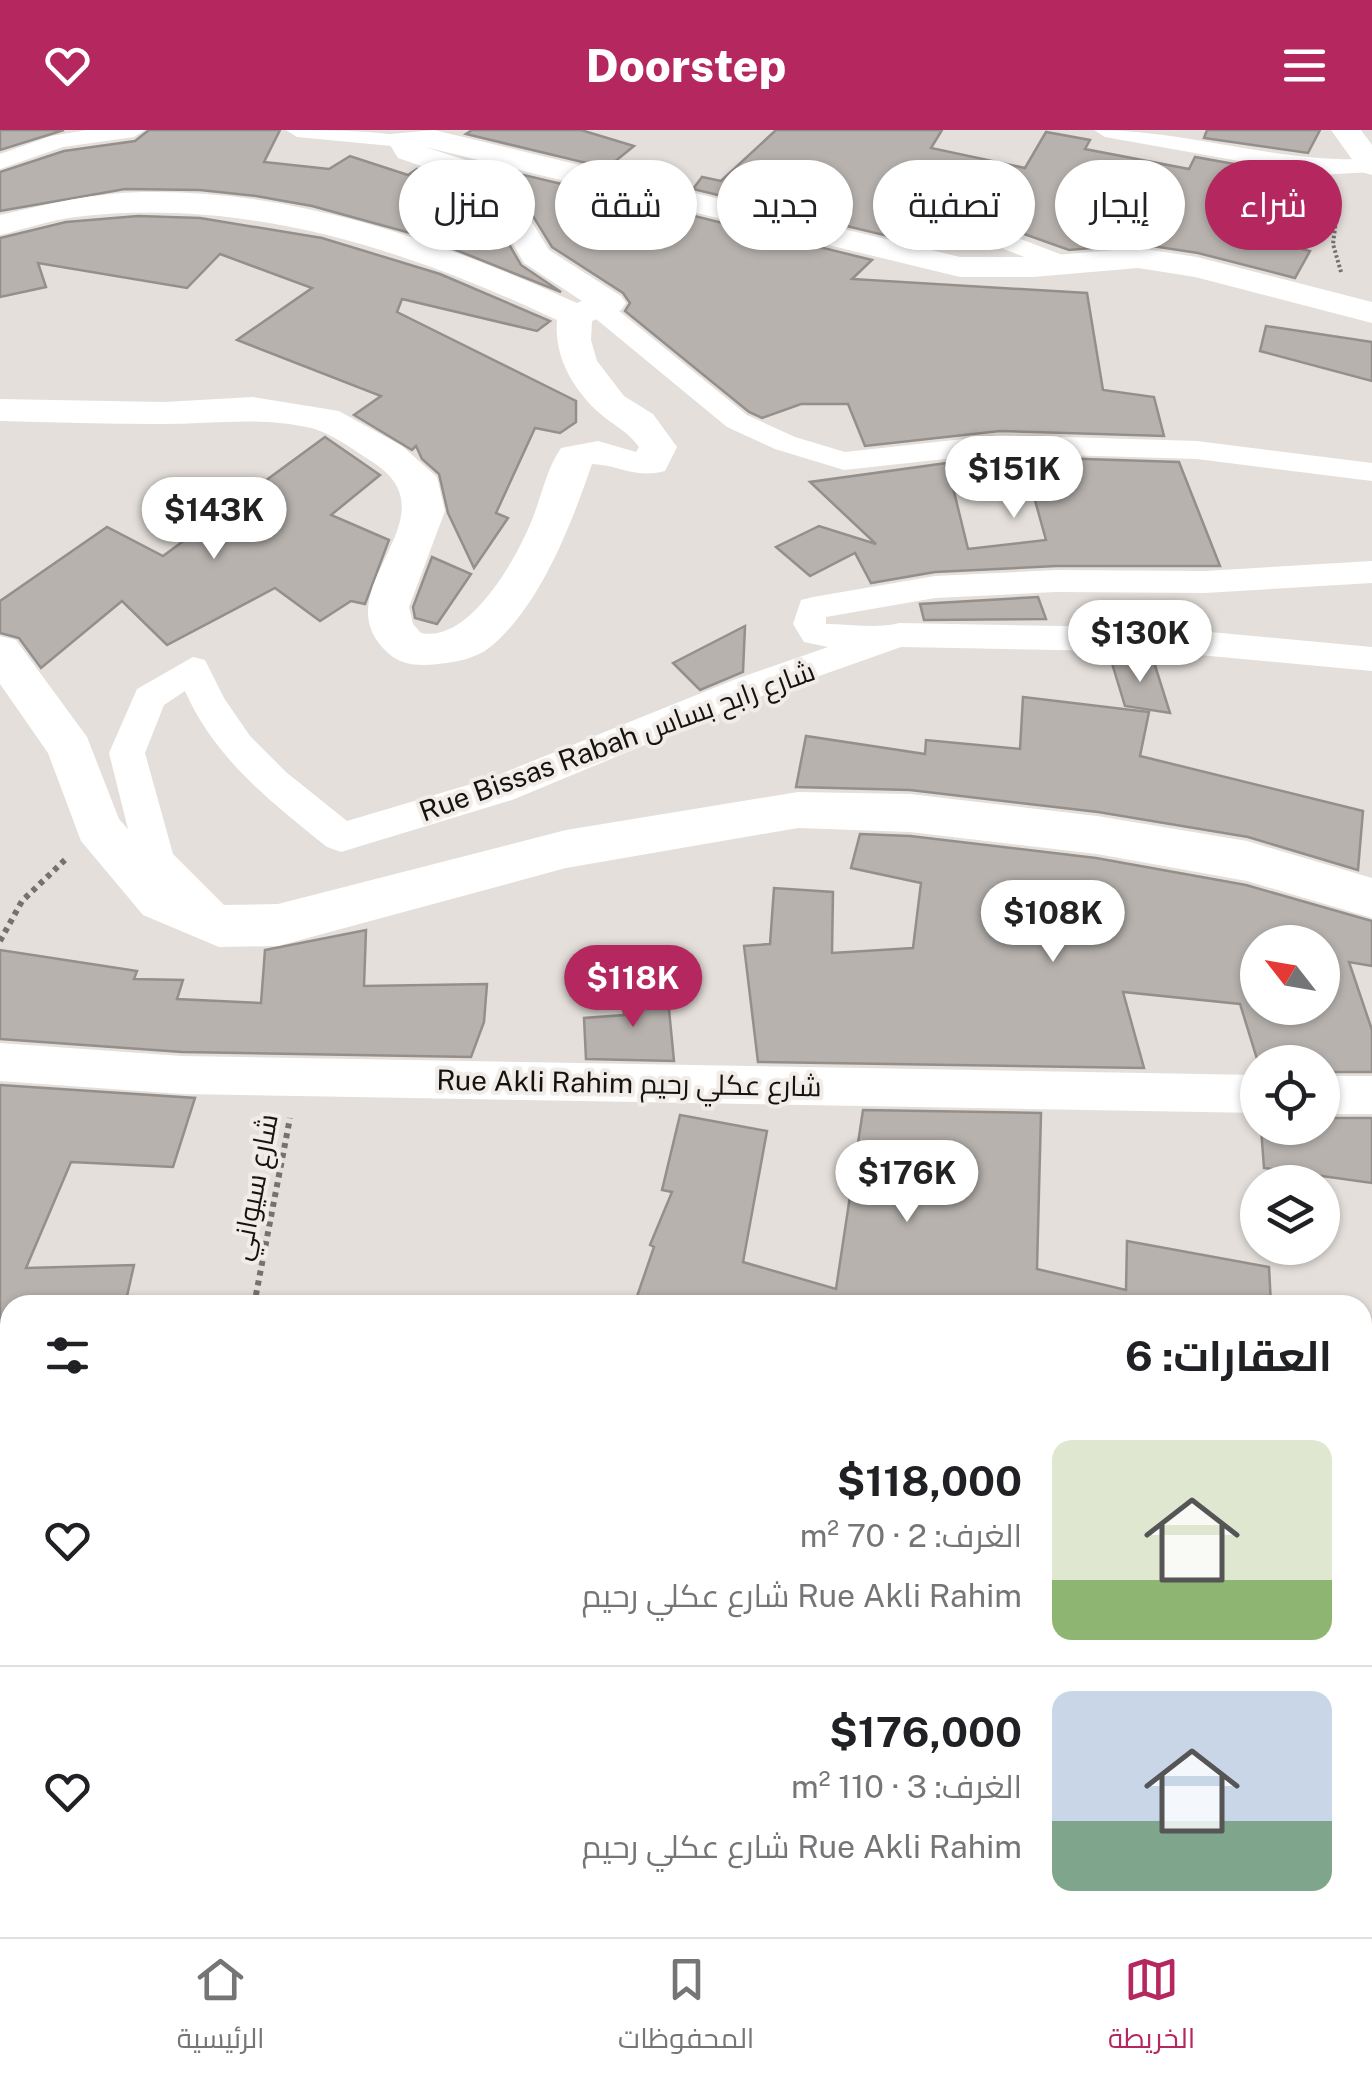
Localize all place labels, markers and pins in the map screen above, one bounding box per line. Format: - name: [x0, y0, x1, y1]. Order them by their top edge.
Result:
- pin: $151K: [944, 436, 1084, 521]
- pin: $143K: [144, 477, 284, 562]
- pin: $130K: [1070, 600, 1210, 685]
- pin: $108K: [983, 880, 1123, 965]
- pin: $118K: [563, 945, 703, 1030]
- pin: $176K: [837, 1140, 977, 1225]

